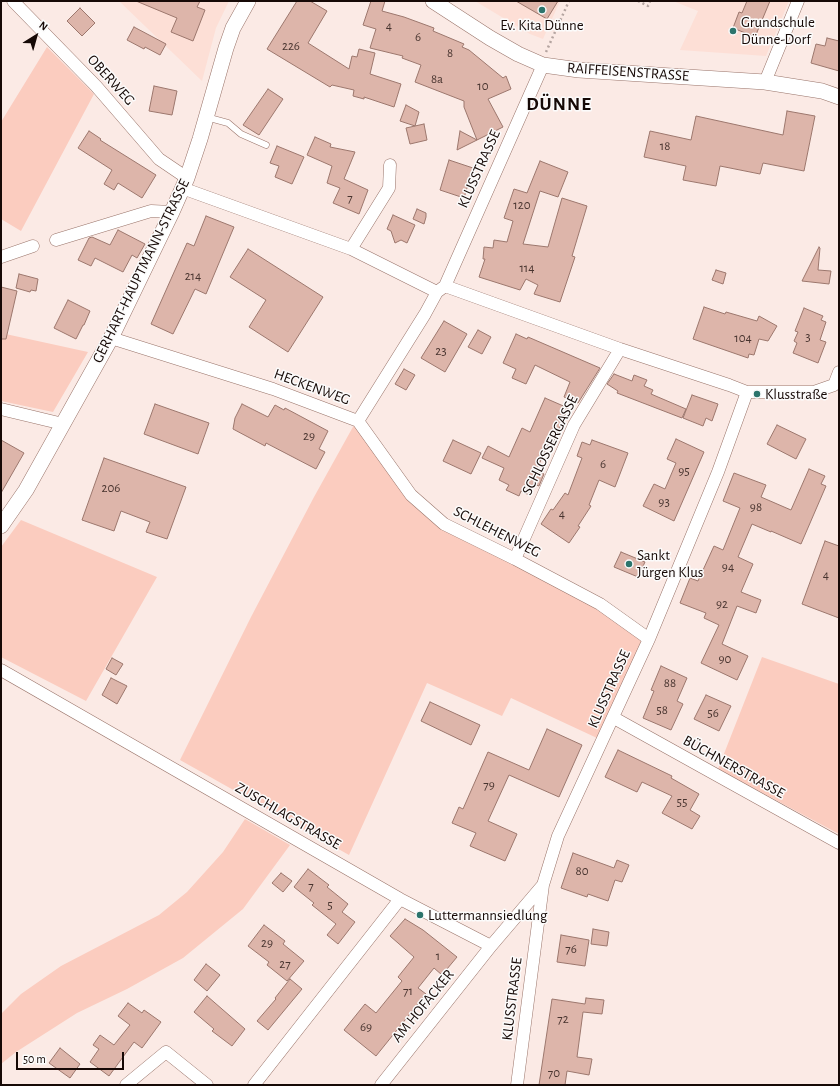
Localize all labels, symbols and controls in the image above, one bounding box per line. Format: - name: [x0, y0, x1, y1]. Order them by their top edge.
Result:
- marker: Ev. Kita Dünne: [537, 5, 547, 15]
- place label: Grundschule Dünne-Dorf: [741, 13, 815, 48]
- north arrow: [16, 16, 56, 56]
- place label: Ev. Kita Dünne: [500, 16, 584, 34]
- house number: 4: [386, 18, 392, 34]
- text: N: [37, 19, 50, 33]
- marker: Grundschule Dünne-Dorf: [728, 26, 738, 36]
- house number: 6: [415, 29, 421, 45]
- house number: 226: [282, 38, 300, 54]
- house number: 8: [447, 45, 453, 61]
- street label: OBERWEG: [84, 51, 138, 109]
- street label: RAIFFEISENSTRASSE: [566, 59, 690, 85]
- house number: 8a: [431, 71, 443, 87]
- house number: 10: [477, 78, 489, 94]
- district label: DÜNNE: [526, 93, 592, 115]
- street label: KLUSSTRASSE: [454, 127, 504, 211]
- house number: 18: [660, 138, 670, 154]
- street label: GERHART-HAUPTMANN-STRASSE: [88, 176, 194, 366]
- house number: 7: [347, 190, 353, 206]
- house number: 120: [513, 197, 531, 213]
- house number: 114: [519, 260, 535, 276]
- house number: 214: [185, 268, 201, 284]
- house number: 3: [805, 329, 811, 345]
- house number: 104: [734, 330, 752, 346]
- house number: 23: [435, 343, 447, 359]
- street label: HECKENWEG: [271, 365, 353, 409]
- place label: Klusstraße: [765, 385, 827, 403]
- marker: Klusstraße: [752, 389, 762, 399]
- street label: SCHLOSSERGASSE: [518, 392, 582, 498]
- house number: 29: [303, 428, 315, 444]
- house number: 6: [600, 456, 606, 472]
- house number: 95: [678, 463, 690, 479]
- house number: 206: [102, 480, 120, 496]
- house number: 93: [658, 494, 670, 510]
- house number: 98: [750, 499, 762, 515]
- street label: SCHLEHENWEG: [450, 502, 544, 562]
- house number: 4: [559, 506, 565, 522]
- place label: Sankt Jürgen Klus: [637, 546, 703, 581]
- marker: Sankt Jürgen Klus: [624, 559, 634, 569]
- house number: 94: [722, 559, 734, 575]
- house number: 4: [823, 567, 829, 583]
- house number: 92: [716, 596, 728, 612]
- street label: KLUSSTRASSE: [584, 647, 634, 731]
- house number: 90: [719, 651, 731, 667]
- house number: 88: [664, 675, 676, 691]
- house number: 58: [656, 702, 668, 718]
- house number: 56: [707, 705, 719, 721]
- street label: BÜCHNERSTRASSE: [680, 732, 788, 802]
- house number: 79: [483, 777, 495, 793]
- street label: ZUSCHLAGSTRASSE: [232, 779, 344, 853]
- house number: 55: [677, 794, 687, 810]
- house number: 80: [575, 863, 589, 879]
- house number: 7: [308, 878, 314, 894]
- house number: 5: [327, 897, 333, 913]
- place label: Luttermannsiedlung: [428, 906, 547, 924]
- marker: Luttermannsiedlung: [415, 910, 425, 920]
- house number: 29: [261, 935, 273, 951]
- house number: 76: [565, 941, 577, 957]
- house number: 1: [436, 948, 440, 964]
- house number: 27: [279, 956, 291, 972]
- street label: KLUSSTRASSE: [498, 956, 526, 1042]
- street label: AM HOFACKER: [388, 966, 458, 1046]
- house number: 71: [403, 983, 413, 999]
- house number: 72: [557, 1011, 569, 1027]
- house number: 69: [360, 1019, 372, 1035]
- scale bar: [18, 1044, 126, 1070]
- text: 50 m: [23, 1053, 46, 1065]
- house number: 70: [548, 1065, 560, 1081]

